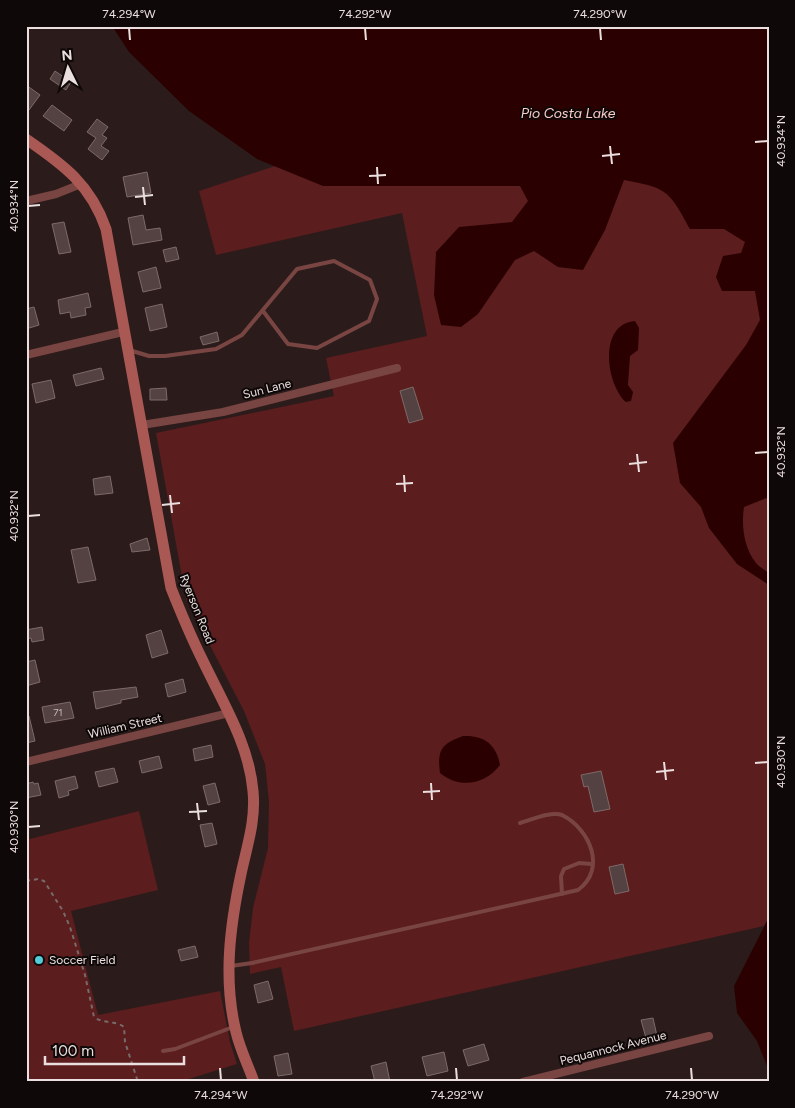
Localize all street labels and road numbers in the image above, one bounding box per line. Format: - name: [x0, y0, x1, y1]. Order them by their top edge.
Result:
- street label: Sun Lane: [241, 376, 293, 402]
- street label: Ryerson Road: [177, 572, 217, 646]
- street label: William Street: [87, 711, 164, 741]
- street label: Pequannock Avenue: [558, 1028, 668, 1068]

